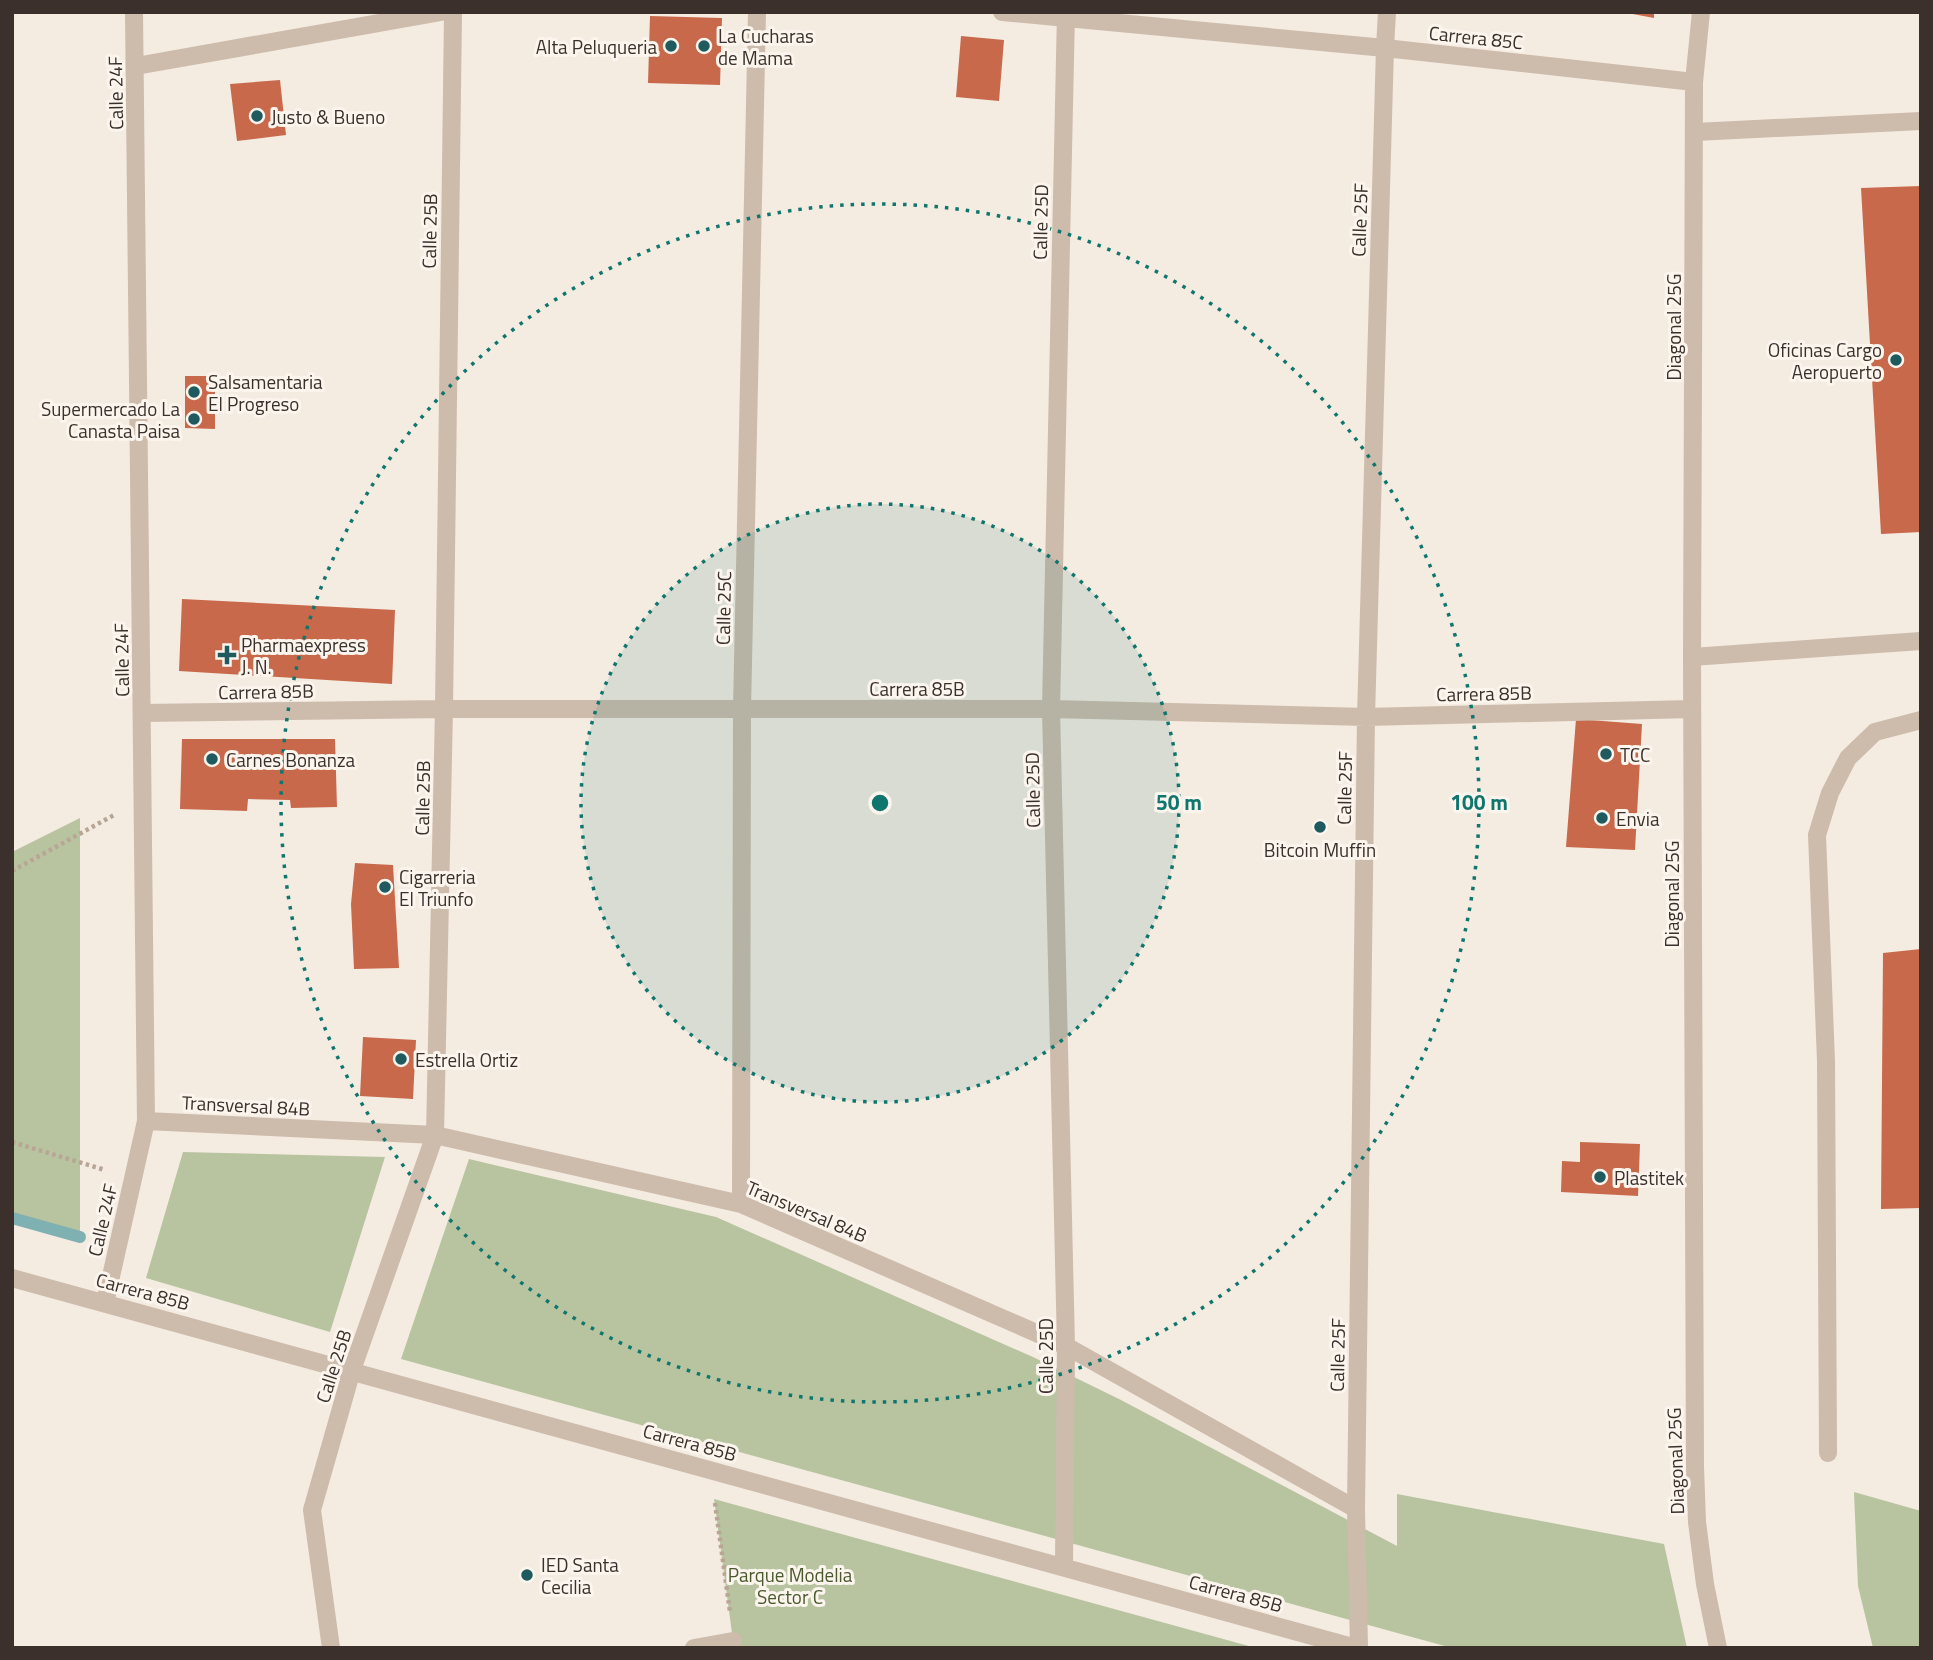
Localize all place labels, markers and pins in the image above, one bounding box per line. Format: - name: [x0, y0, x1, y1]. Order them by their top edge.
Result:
- place label: La Cucharas de Mama: [718, 21, 814, 72]
- place label: Alta Peluqueria: [536, 32, 657, 61]
- marker: Alta Peluqueria: [663, 38, 679, 54]
- marker: La Cucharas de Mama: [696, 38, 712, 54]
- place label: Justo & Bueno: [271, 102, 385, 131]
- marker: Justo & Bueno: [249, 108, 265, 124]
- place label: Oficinas Cargo Aeropuerto: [1768, 335, 1882, 386]
- marker: Oficinas Cargo Aeropuerto: [1888, 352, 1904, 368]
- place label: Salsamentaria El Progreso: [208, 367, 323, 418]
- marker: Salsamentaria El Progreso: [186, 384, 202, 400]
- place label: Supermercado La Canasta Paisa: [41, 394, 180, 445]
- marker: Supermercado La Canasta Paisa: [186, 411, 202, 427]
- place label: Pharmaexpress J. N.: [241, 630, 366, 681]
- marker: Pharmaexpress J. N.: [219, 647, 235, 663]
- place label: TCC: [1620, 740, 1650, 769]
- place label: Carnes Bonanza: [226, 745, 356, 774]
- marker: TCC: [1598, 746, 1614, 762]
- marker: Carnes Bonanza: [204, 751, 220, 767]
- centre of rings: [868, 791, 892, 815]
- place label: Envia: [1616, 804, 1660, 833]
- marker: Envia: [1594, 810, 1610, 826]
- marker: Bitcoin Muffin: [1312, 819, 1328, 835]
- place label: Bitcoin Muffin: [1264, 835, 1376, 864]
- place label: Cigarreria El Triunfo: [399, 862, 476, 913]
- marker: Cigarreria El Triunfo: [377, 879, 393, 895]
- place label: Estrella Ortiz: [415, 1045, 518, 1074]
- marker: Estrella Ortiz: [393, 1051, 409, 1067]
- place label: Plastitek: [1614, 1163, 1684, 1192]
- marker: Plastitek: [1592, 1169, 1608, 1185]
- place label: IED Santa Cecilia: [541, 1550, 619, 1601]
- marker: IED Santa Cecilia: [519, 1567, 535, 1583]

